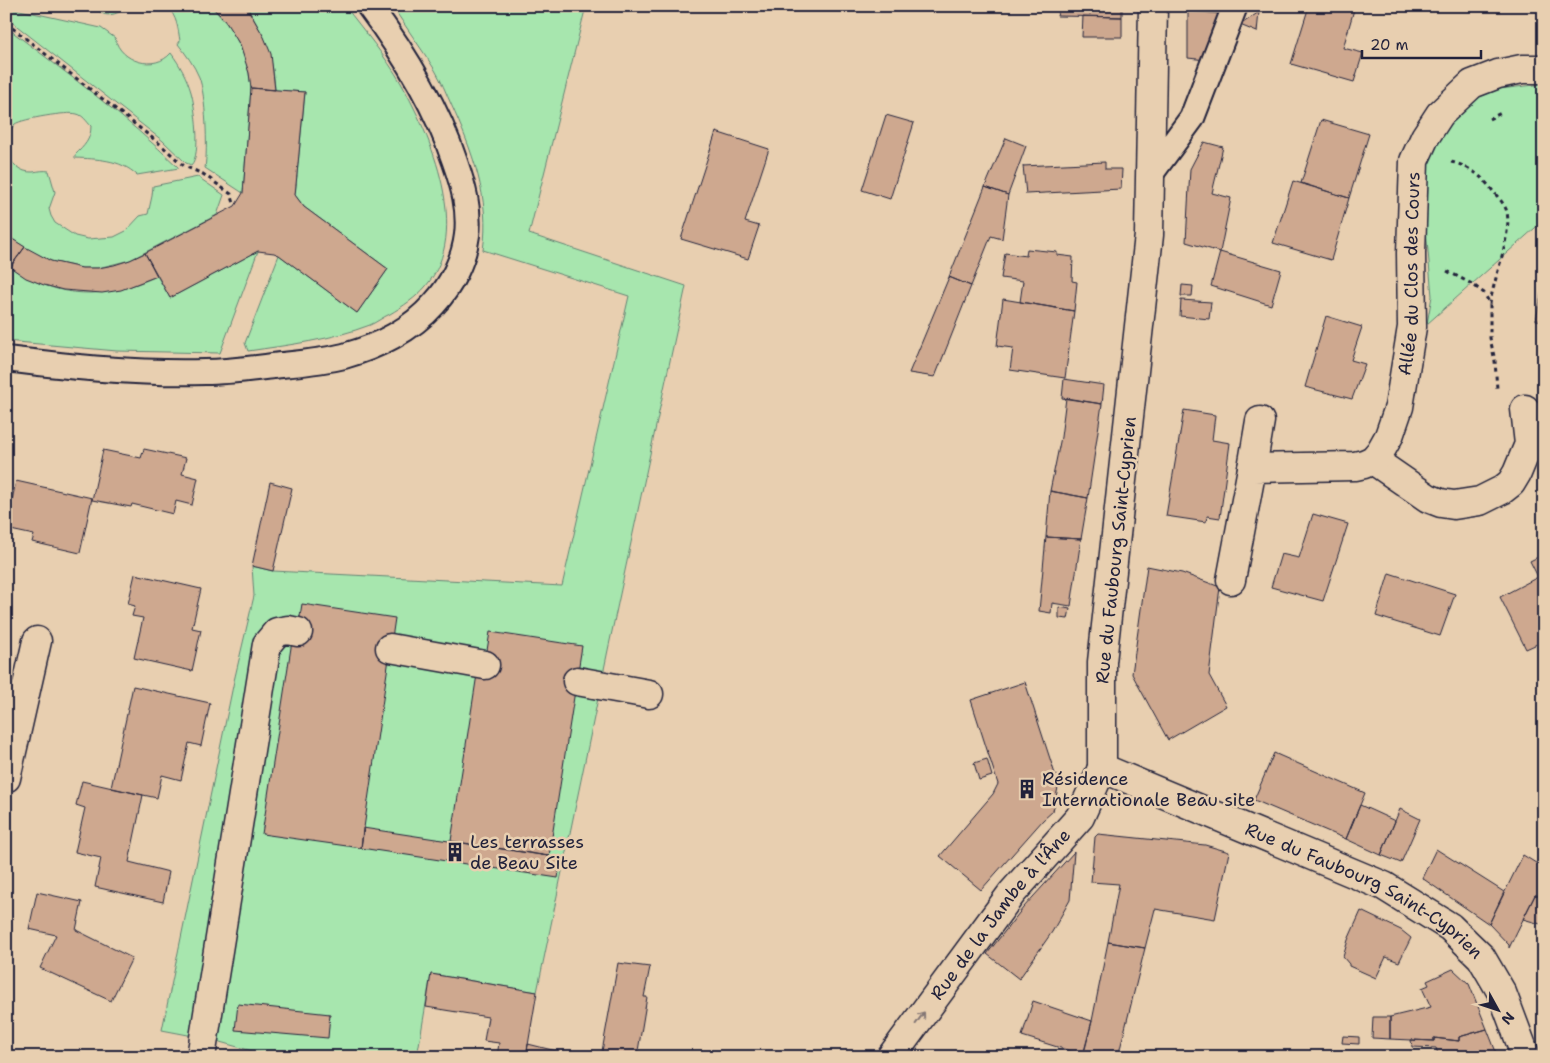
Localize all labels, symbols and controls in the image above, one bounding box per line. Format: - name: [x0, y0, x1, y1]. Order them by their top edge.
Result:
- scale bar: [1362, 28, 1481, 60]
- text: 20 m: [1370, 35, 1409, 55]
- street label: Allée du Clos des Cours: [1392, 171, 1426, 377]
- street label: Rue du Faubourg Saint-Cyprien: [1090, 415, 1142, 685]
- place label: Résidence Internationale Beau site: [1042, 767, 1255, 812]
- building icon: Résidence Internationale Beau site: [1016, 778, 1038, 800]
- street label: Rue du Faubourg Saint-Cyprien: [1241, 817, 1488, 964]
- street label: Rue de la Jambe à l'Âne: [925, 824, 1076, 1005]
- place label: Les terrasses de Beau Site: [470, 830, 584, 875]
- building icon: Les terrasses de Beau Site: [444, 841, 466, 863]
- north arrow: [1472, 986, 1522, 1036]
- text: N: [1497, 1008, 1518, 1028]
- one-way arrow: [914, 1012, 925, 1025]

